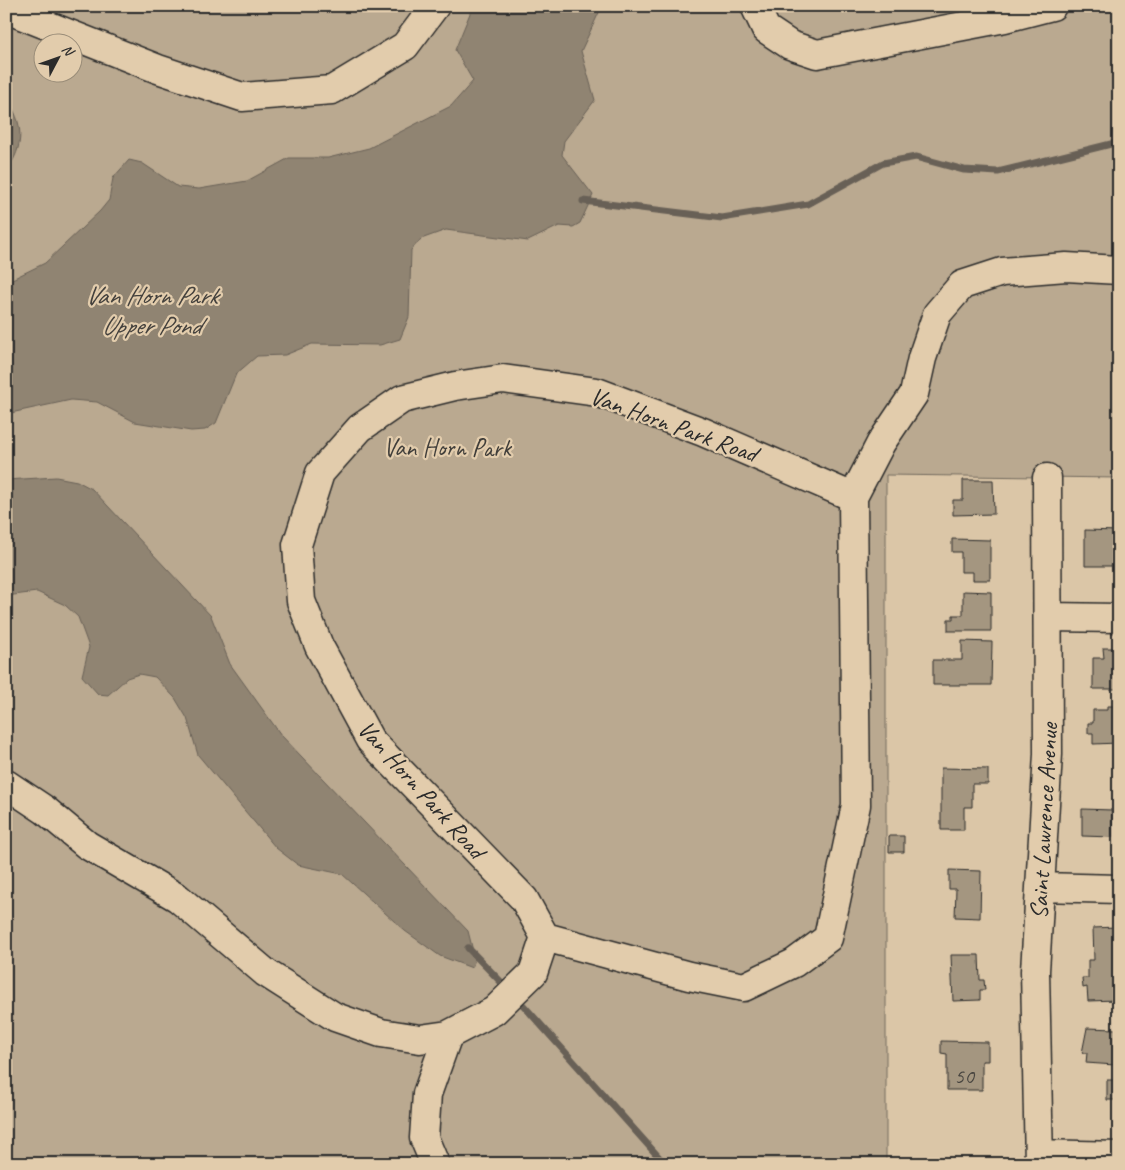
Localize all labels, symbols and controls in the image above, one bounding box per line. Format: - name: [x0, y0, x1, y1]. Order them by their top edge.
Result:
- north arrow: [32, 32, 82, 82]
- text: N: [58, 41, 78, 60]
- water label: Van Horn Park Upper Pond: [85, 279, 222, 342]
- street label: Van Horn Park Road: [586, 380, 765, 471]
- park label: Van Horn Park: [383, 432, 513, 464]
- street label: Van Horn Park Road: [351, 714, 494, 868]
- street label: Saint Lawrence Avenue: [1023, 720, 1065, 920]
- house number: 50: [954, 1062, 976, 1090]

